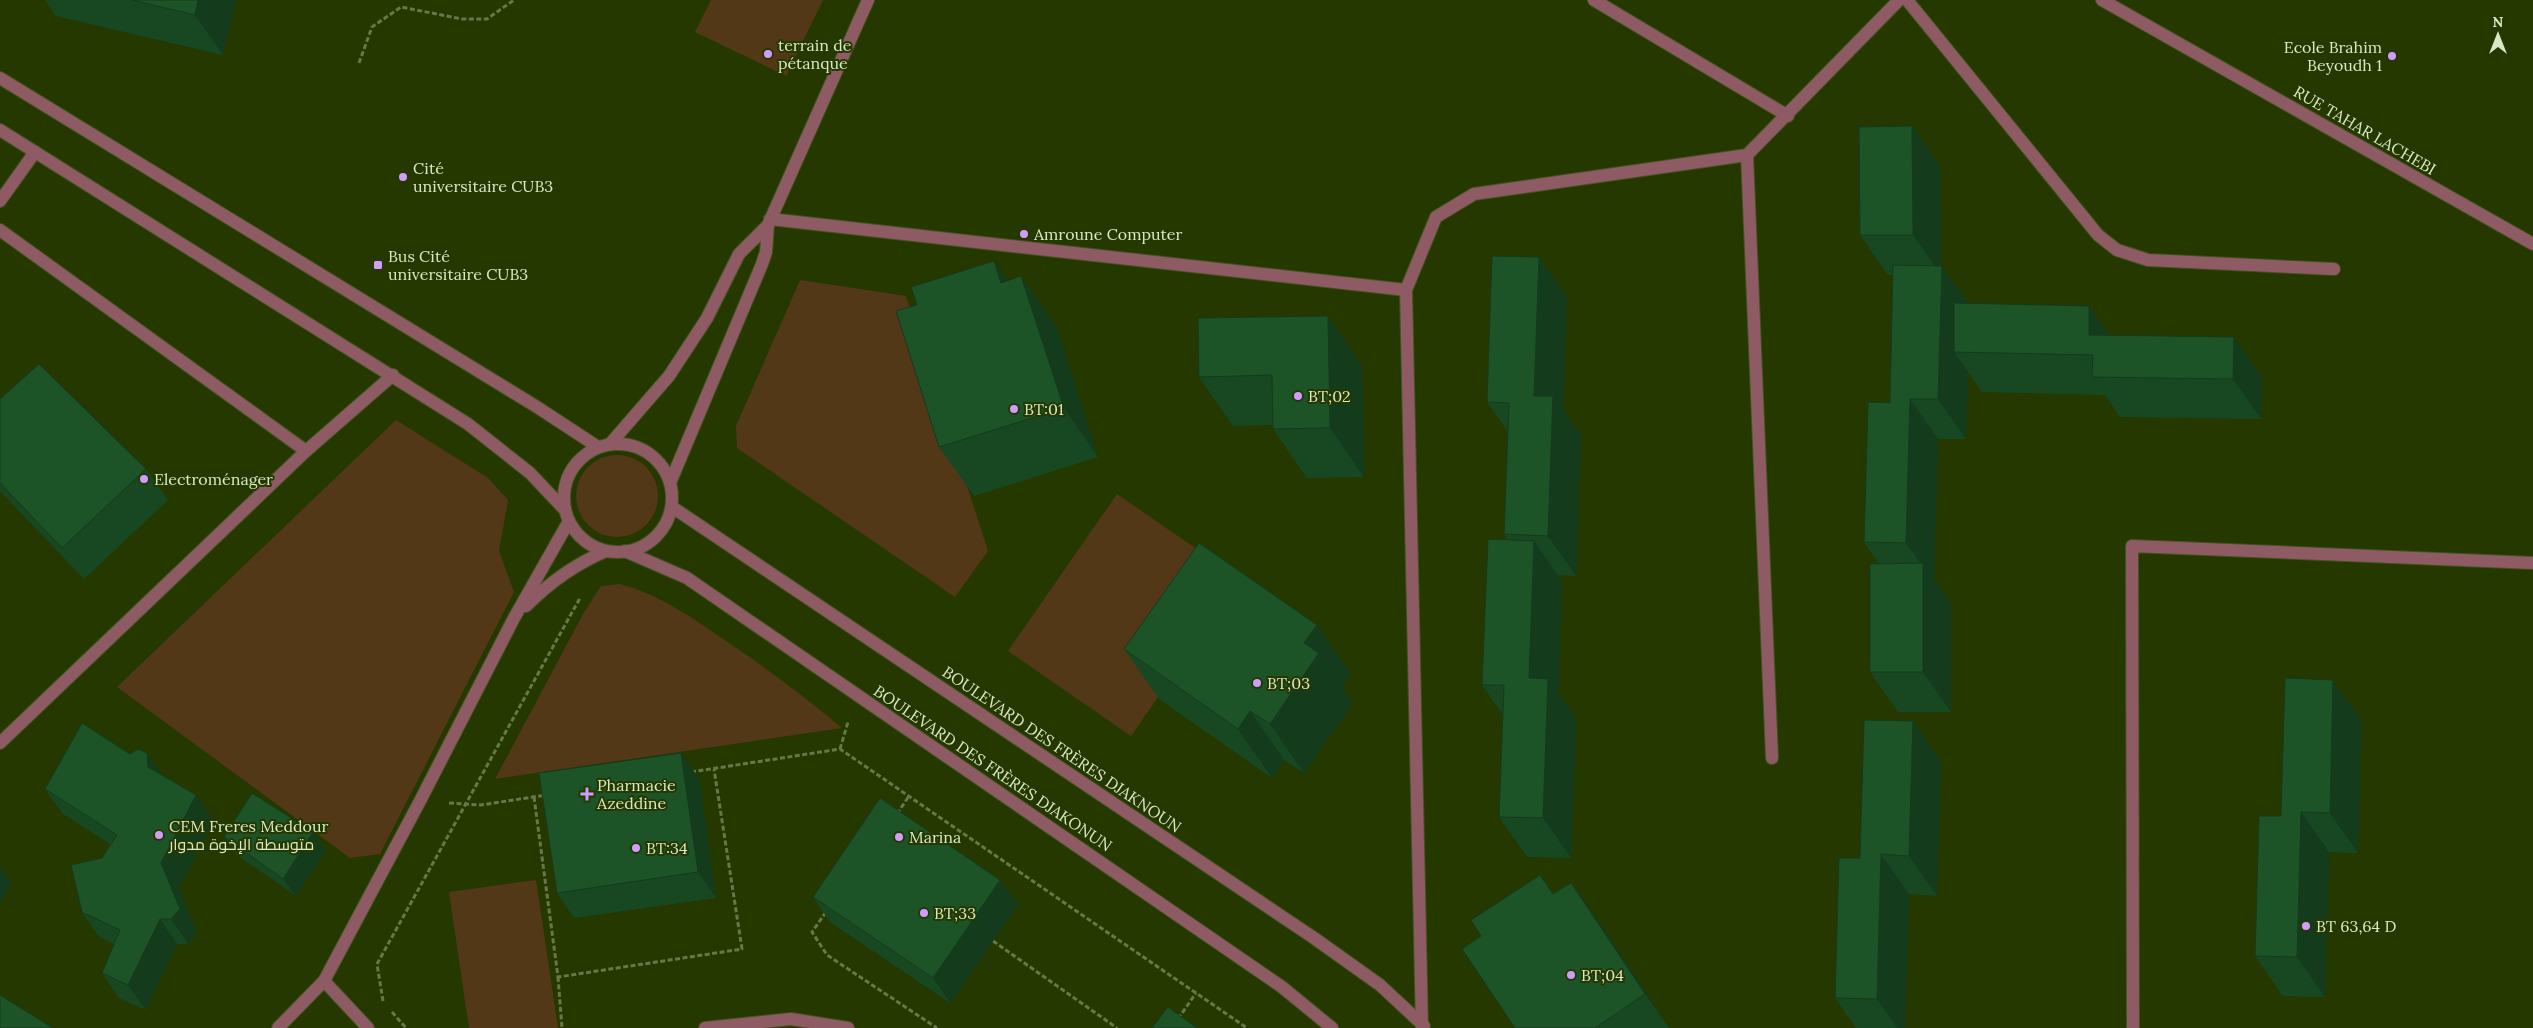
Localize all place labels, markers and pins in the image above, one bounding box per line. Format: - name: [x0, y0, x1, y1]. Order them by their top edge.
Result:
- place label: terrain de pétanque: [778, 35, 852, 73]
- place label: Ecole Brahim Beyoudh 1: [2284, 37, 2382, 75]
- marker: terrain de pétanque: [762, 48, 774, 60]
- marker: Ecole Brahim Beyoudh 1: [2386, 50, 2398, 62]
- place label: Cité universitaire CUB3: [413, 158, 553, 196]
- marker: Cité universitaire CUB3: [397, 171, 409, 183]
- place label: Amroune Computer: [1033, 224, 1182, 244]
- marker: Amroune Computer: [1018, 228, 1030, 240]
- place label: Bus Cité universitaire CUB3: [388, 246, 528, 284]
- marker: Bus Cité universitaire CUB3: [372, 259, 384, 271]
- place label: BT;02: [1308, 386, 1351, 406]
- marker: BT;02: [1292, 390, 1304, 402]
- place label: BT:01: [1024, 399, 1064, 419]
- marker: BT:01: [1008, 403, 1020, 415]
- place label: Electroménager: [154, 469, 273, 489]
- marker: Electroménager: [138, 473, 150, 485]
- place label: BT;03: [1267, 673, 1310, 693]
- marker: BT;03: [1251, 677, 1263, 689]
- place label: Pharmacie Azeddine: [596, 775, 676, 813]
- marker: Pharmacie Azeddine: [581, 788, 593, 800]
- place label: CEM Freres Meddour متوسطة الإخوة مدوار: [168, 816, 328, 854]
- place label: Marina: [909, 827, 961, 847]
- marker: CEM Freres Meddour متوسطة الإخوة مدوار: [153, 829, 165, 841]
- marker: Marina: [893, 831, 905, 843]
- place label: BT:34: [646, 838, 688, 858]
- marker: BT:34: [630, 842, 642, 854]
- place label: BT;33: [934, 903, 976, 923]
- marker: BT;33: [918, 907, 930, 919]
- place label: BT 63,64 D: [2316, 916, 2396, 936]
- marker: BT 63,64 D: [2300, 920, 2312, 932]
- place label: BT;04: [1581, 965, 1624, 985]
- marker: BT;04: [1565, 969, 1577, 981]

